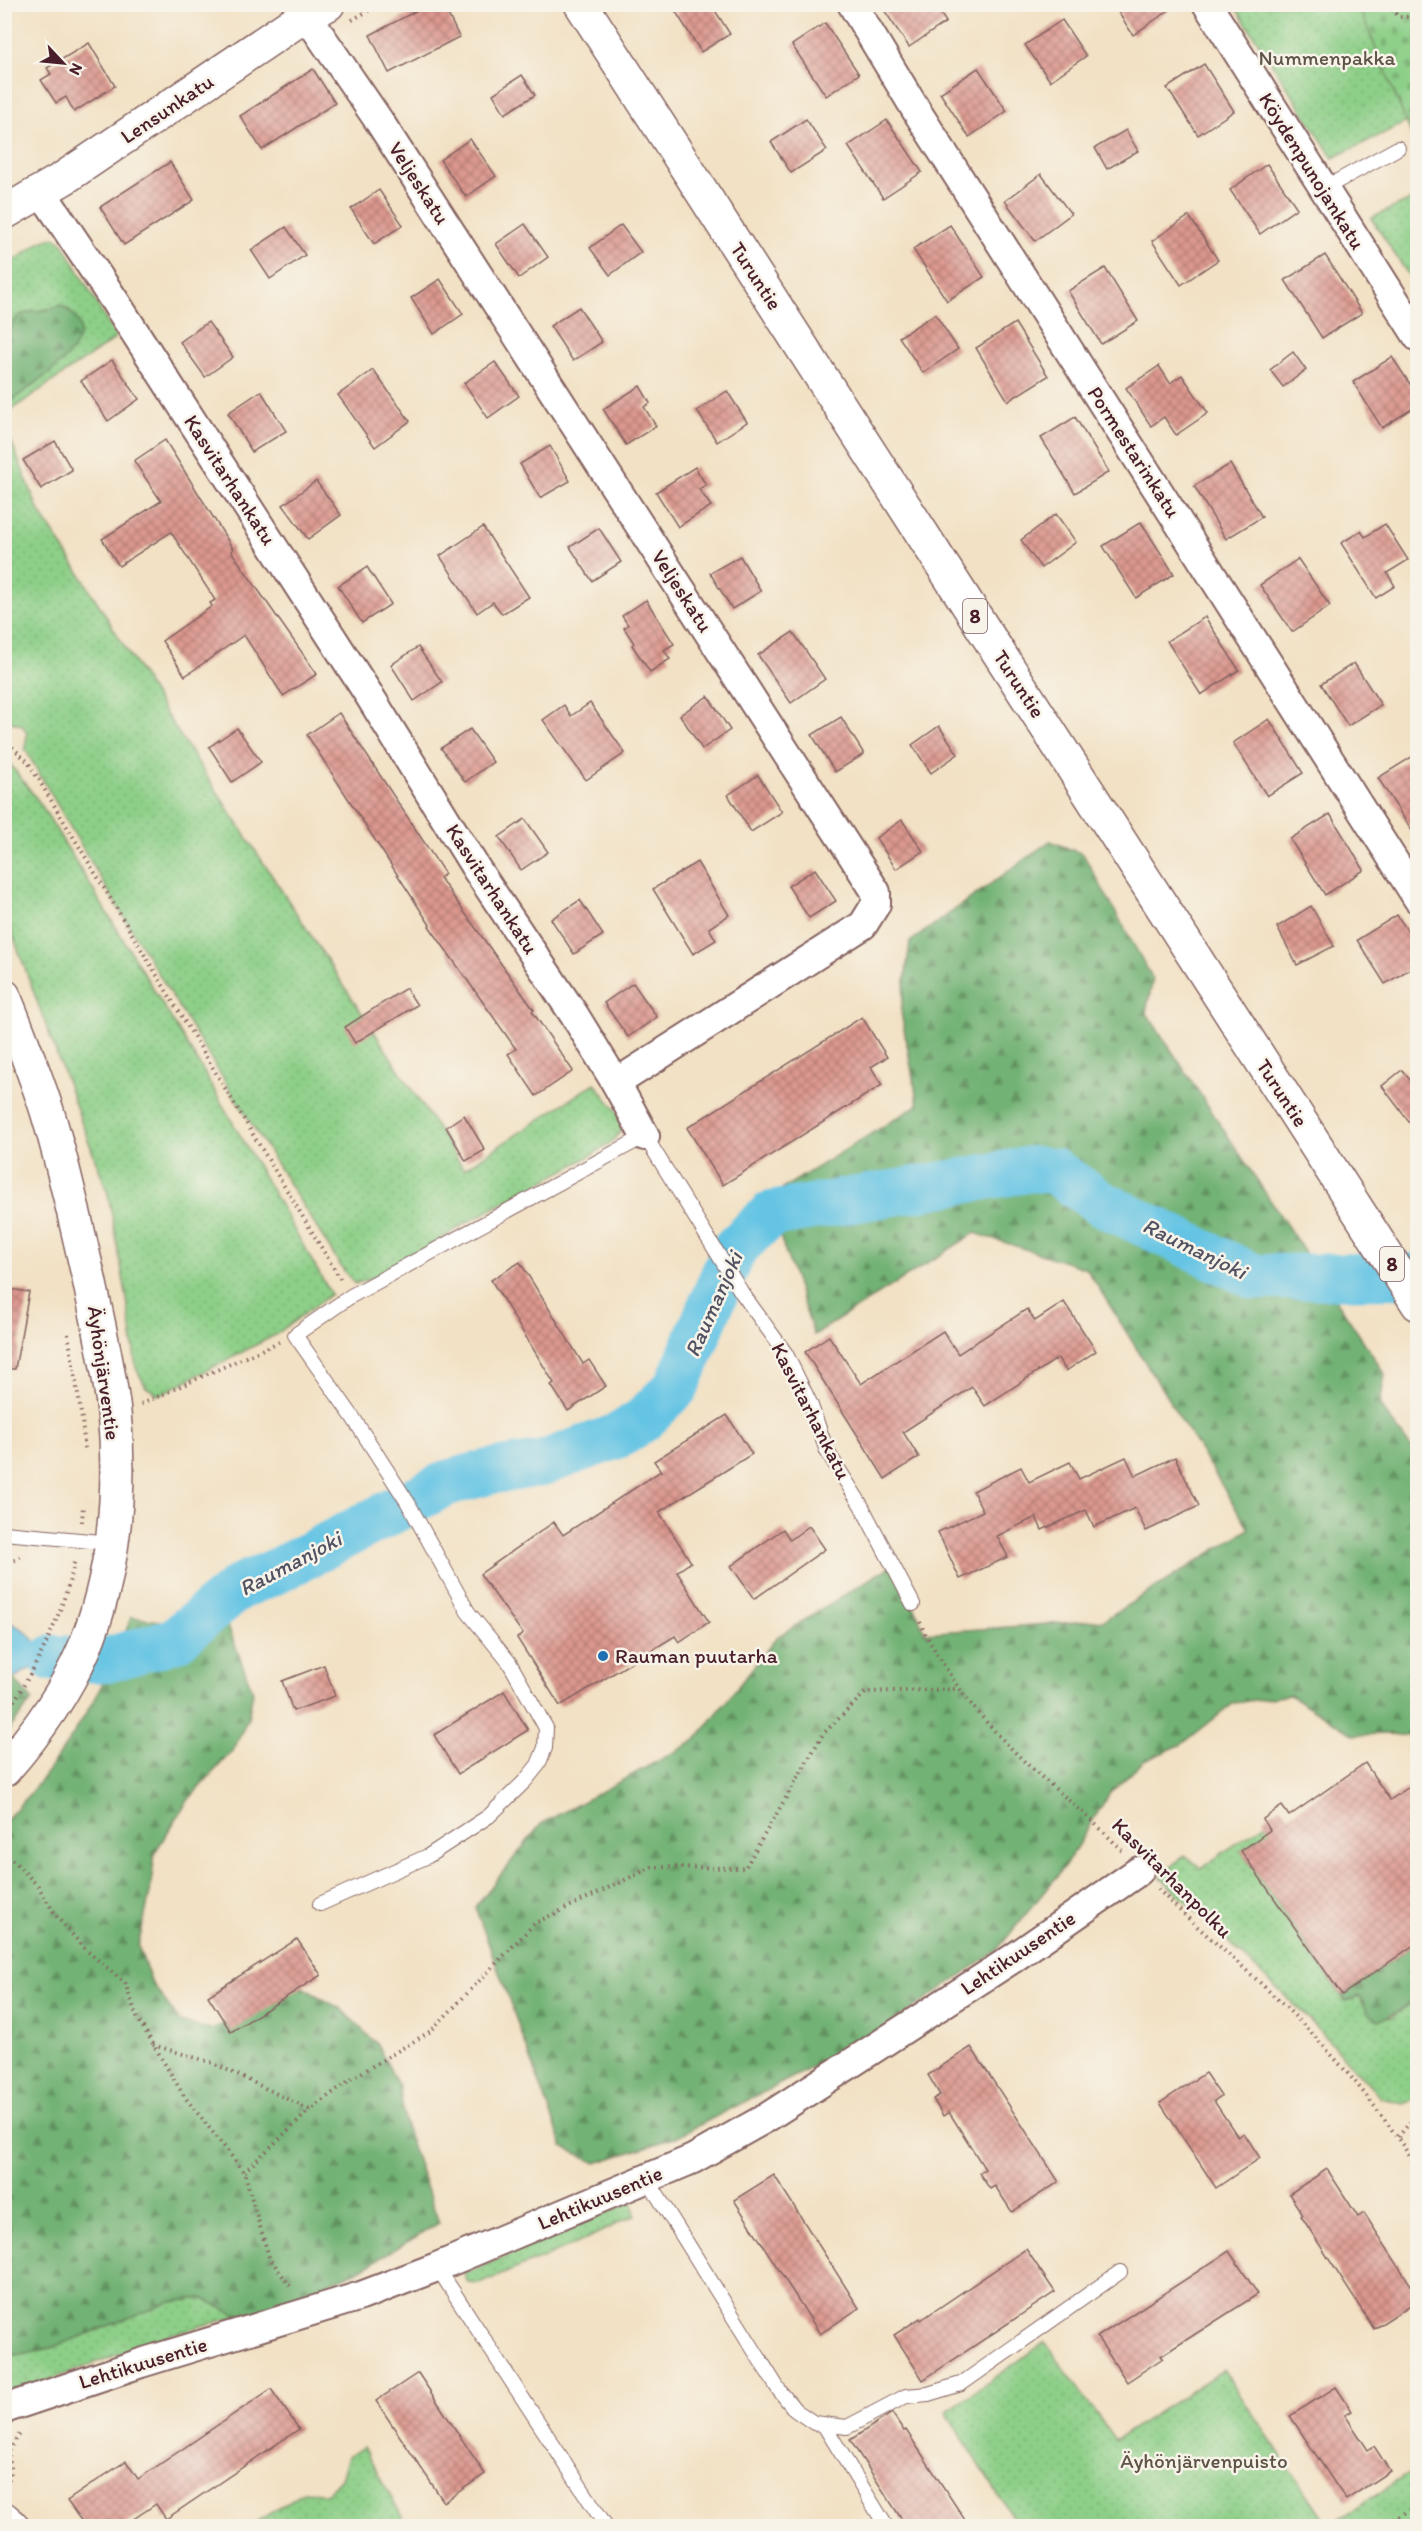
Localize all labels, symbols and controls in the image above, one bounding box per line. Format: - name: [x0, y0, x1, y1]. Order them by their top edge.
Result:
- north arrow: [33, 33, 93, 93]
- park label: Nummenpakka: [1259, 45, 1395, 70]
- text: N: [65, 60, 87, 78]
- street label: Lensunkatu: [116, 68, 218, 149]
- street label: Köydenpunojankatu: [1254, 88, 1371, 254]
- street label: Veljeskatu: [384, 137, 456, 229]
- street label: Turuntie: [725, 237, 788, 314]
- street label: Pormestarinkatu: [1083, 381, 1186, 522]
- street label: Kasvitarhankatu: [179, 410, 282, 550]
- street label: Veljeskatu: [647, 545, 719, 637]
- road number: 8: [963, 599, 987, 633]
- street label: Turuntie: [988, 645, 1051, 722]
- street label: Kasvitarhankatu: [441, 819, 544, 959]
- street label: Turuntie: [1251, 1054, 1314, 1131]
- water label: Raumanjoki: [1138, 1212, 1253, 1286]
- water label: Raumanjoki: [678, 1245, 750, 1361]
- road number: 8: [1380, 1247, 1404, 1281]
- street label: Äyhönjärventie: [83, 1304, 126, 1442]
- street label: Kasvitarhankatu: [766, 1338, 857, 1484]
- water label: Raumanjoki: [234, 1524, 348, 1602]
- place label: Rauman puutarha: [615, 1643, 778, 1668]
- marker: Rauman puutarha: [596, 1649, 610, 1663]
- street label: Kasvitarhanpolku: [1107, 1812, 1238, 1943]
- street label: Lehtikuusentie: [956, 1905, 1080, 2000]
- street label: Lehtikuusentie: [534, 2160, 666, 2235]
- street label: Lehtikuusentie: [76, 2331, 210, 2394]
- park label: Äyhönjärvenpuisto: [1120, 2448, 1288, 2473]

